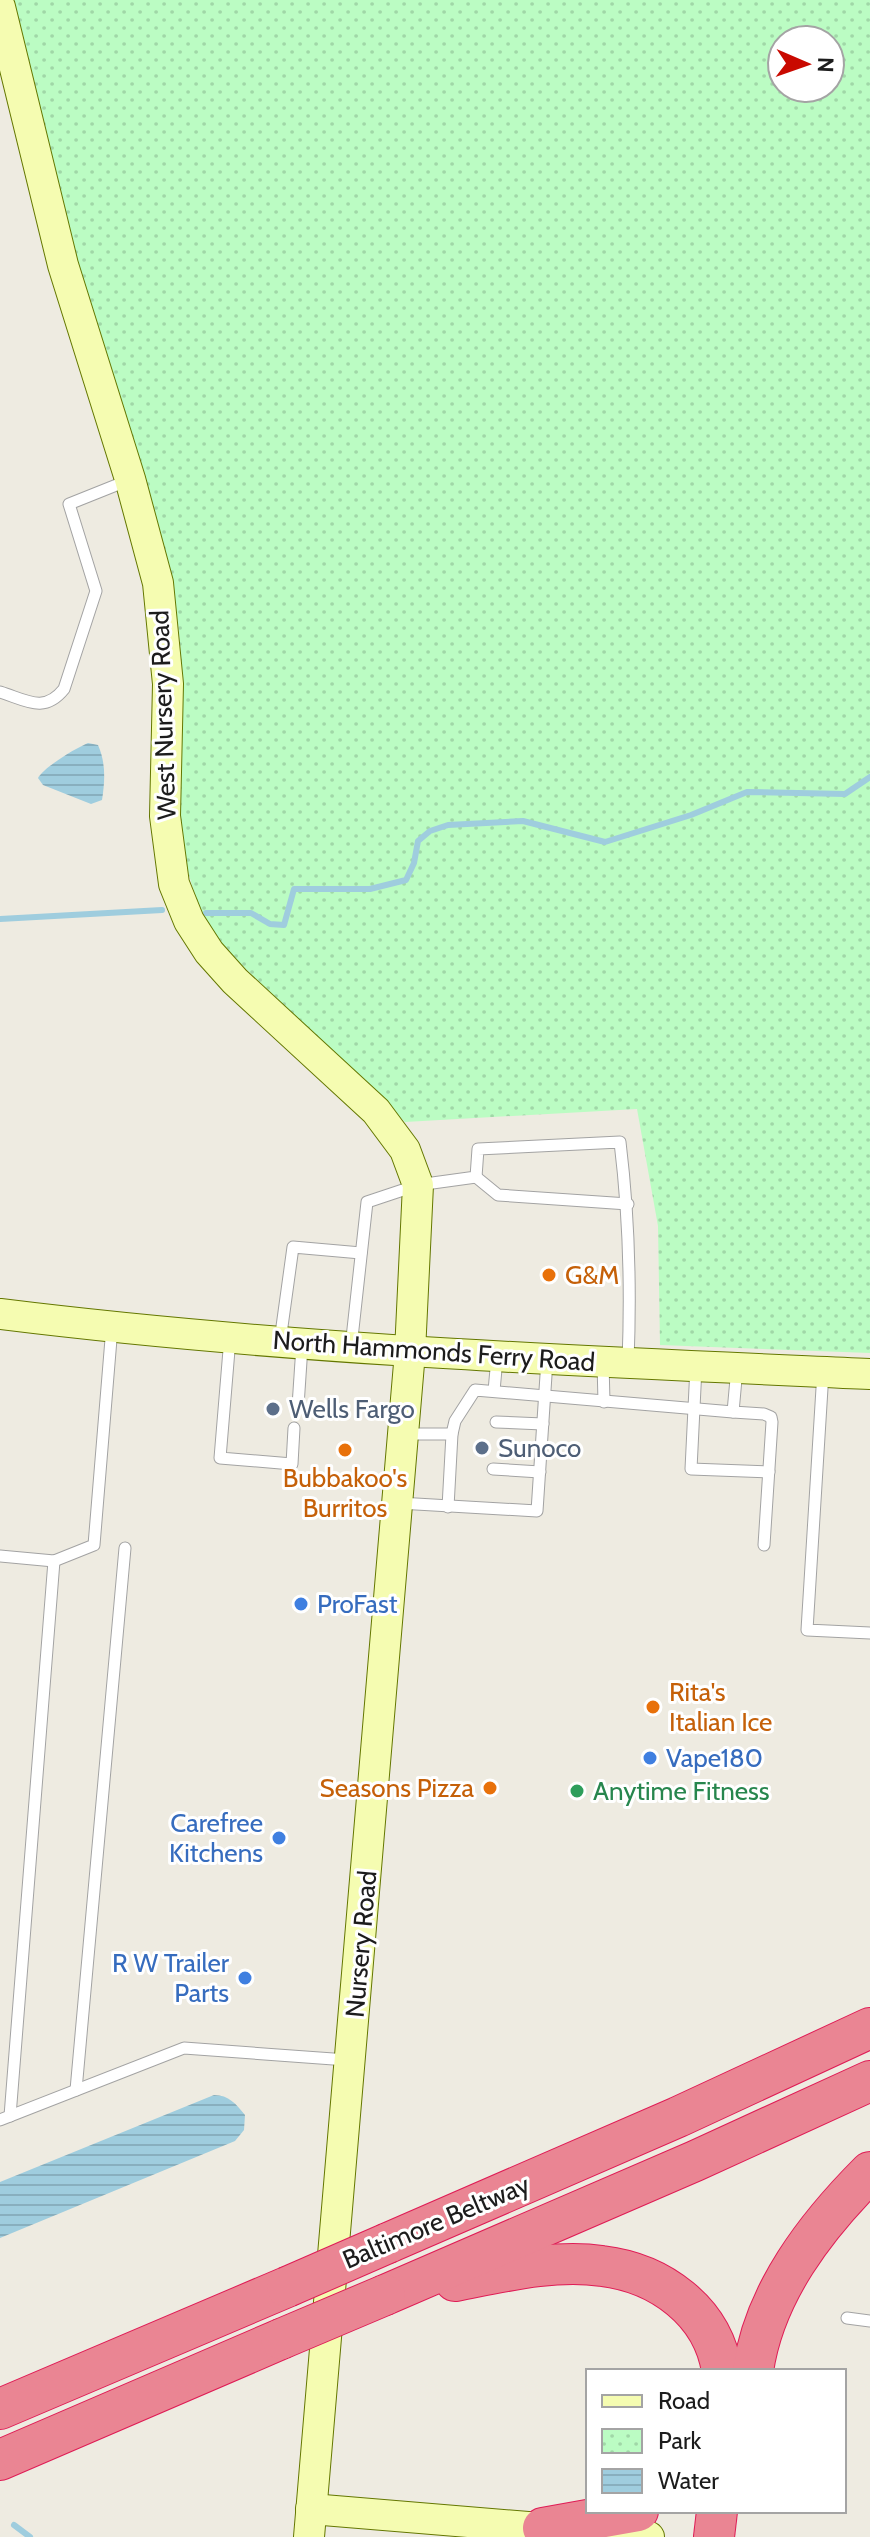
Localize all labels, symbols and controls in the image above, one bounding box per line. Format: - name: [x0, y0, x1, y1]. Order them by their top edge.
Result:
- north arrow: [766, 24, 846, 104]
- text: N: [812, 56, 839, 73]
- street label: West Nursery Road: [143, 610, 183, 820]
- place label: G&M: [565, 1259, 619, 1291]
- marker: G&M: [540, 1266, 558, 1284]
- street label: North Hammonds Ferry Road: [272, 1324, 596, 1378]
- place label: Wells Fargo: [289, 1393, 415, 1425]
- marker: Wells Fargo: [264, 1400, 282, 1418]
- place label: Sunoco: [498, 1432, 581, 1464]
- marker: Sunoco: [473, 1439, 491, 1457]
- marker: Bubbakoo's Burritos: [336, 1441, 354, 1459]
- place label: Bubbakoo's Burritos: [283, 1462, 407, 1524]
- place label: ProFast: [317, 1588, 398, 1620]
- marker: ProFast: [292, 1595, 310, 1613]
- place label: Rita's Italian Ice: [669, 1676, 772, 1738]
- marker: Rita's Italian Ice: [644, 1698, 662, 1716]
- place label: Vape180: [666, 1742, 763, 1774]
- marker: Vape180: [641, 1749, 659, 1767]
- place label: Seasons Pizza: [320, 1772, 475, 1804]
- place label: Anytime Fitness: [593, 1775, 770, 1807]
- marker: Seasons Pizza: [481, 1779, 499, 1797]
- marker: Anytime Fitness: [568, 1782, 586, 1800]
- place label: Carefree Kitchens: [169, 1807, 263, 1869]
- marker: Carefree Kitchens: [270, 1829, 288, 1847]
- street label: Nursery Road: [339, 1869, 383, 2019]
- place label: R W Trailer Parts: [112, 1947, 230, 2009]
- marker: R W Trailer Parts: [236, 1969, 254, 1987]
- street label: Baltimore Beltway: [338, 2168, 534, 2276]
- legend: [586, 2369, 846, 2513]
- text: Road: [658, 2386, 710, 2415]
- text: Park: [658, 2426, 701, 2455]
- text: Water: [658, 2466, 719, 2495]

